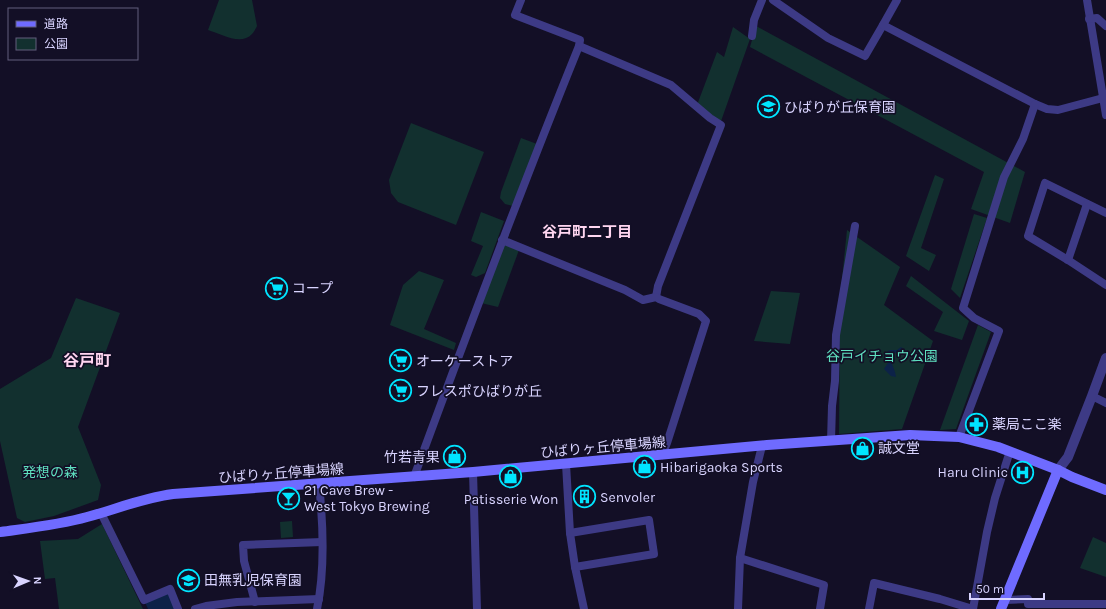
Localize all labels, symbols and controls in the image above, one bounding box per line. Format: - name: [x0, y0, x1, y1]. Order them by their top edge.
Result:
- legend: [8, 8, 138, 60]
- text: 道路: [44, 17, 68, 31]
- text: 公園: [44, 37, 68, 51]
- school or university icon: ひばりが丘保育園: [756, 94, 782, 120]
- place label: ひばりが丘保育園: [784, 99, 896, 116]
- district label: 谷戸町二丁目: [542, 223, 632, 241]
- supermarket icon: コープ: [263, 275, 289, 301]
- place label: コープ: [292, 280, 333, 297]
- supermarket icon: オーケーストア: [387, 348, 413, 374]
- park label: 谷戸イチョウ公園: [826, 348, 938, 365]
- district label: 谷戸町: [63, 351, 111, 370]
- place label: オーケーストア: [416, 353, 513, 370]
- supermarket icon: フレスポひばりが丘: [388, 378, 414, 404]
- place label: フレスポひばりが丘: [416, 383, 542, 400]
- pharmacy icon: 薬局ここ楽: [964, 411, 990, 437]
- place label: 薬局ここ楽: [992, 416, 1062, 433]
- street label: ひばりヶ丘停車場線: [540, 434, 667, 461]
- shop icon: 誠文堂: [849, 435, 875, 461]
- place label: 誠文堂: [878, 440, 920, 457]
- shop icon: 竹若青果: [442, 444, 468, 470]
- place label: 竹若青果: [384, 449, 440, 466]
- shop icon: Hibarigaoka Sports: [632, 454, 658, 480]
- place label: Hibarigaoka Sports: [660, 459, 783, 476]
- hospital icon: Haru Clinic: [1010, 459, 1036, 485]
- street label: ひばりヶ丘停車場線: [218, 461, 344, 486]
- park label: 発想の森: [22, 464, 78, 481]
- shop icon: Patisserie Won: [498, 464, 524, 490]
- place label: Haru Clinic: [938, 464, 1008, 481]
- place label: 21 Cave Brew - West Tokyo Brewing: [304, 482, 430, 515]
- building icon: Senvoler: [571, 484, 597, 510]
- bar icon: 21 Cave Brew - West Tokyo Brewing: [276, 485, 302, 511]
- place label: Senvoler: [600, 489, 656, 506]
- place label: Patisserie Won: [464, 491, 558, 508]
- north arrow: [8, 561, 48, 601]
- school or university icon: 田無乳児保育園: [176, 567, 202, 593]
- place label: 田無乳児保育園: [204, 572, 302, 589]
- scale bar: [970, 575, 1044, 601]
- text: N: [31, 576, 44, 585]
- text: 50 m: [976, 582, 1004, 596]

